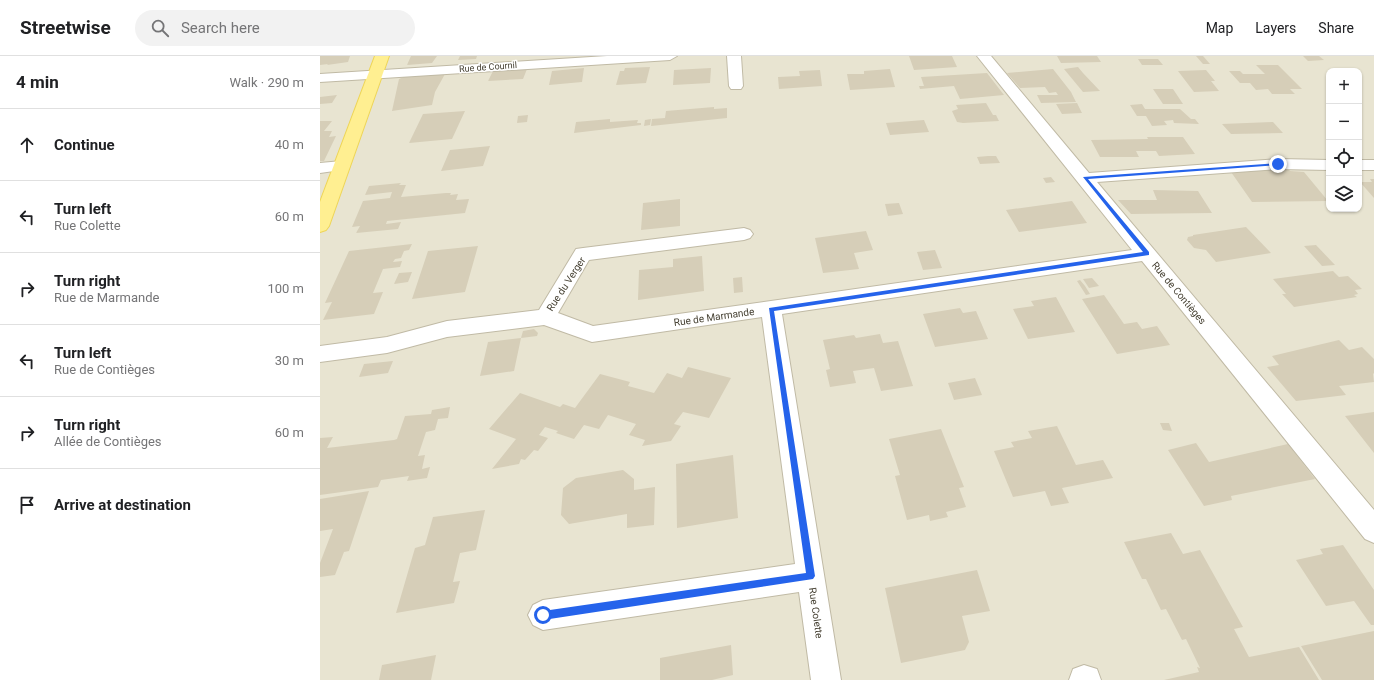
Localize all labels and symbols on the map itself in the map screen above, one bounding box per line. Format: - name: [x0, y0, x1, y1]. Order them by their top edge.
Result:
- street label: Rue de Cournil: [459, 60, 517, 74]
- route end: [1269, 155, 1287, 173]
- street label: Rue du Verger: [544, 254, 588, 313]
- street label: Rue de Contièges: [1150, 260, 1208, 326]
- street label: Rue de Marmande: [673, 306, 755, 328]
- street label: Rue Colette: [807, 587, 825, 639]
- route start: [534, 606, 552, 624]

